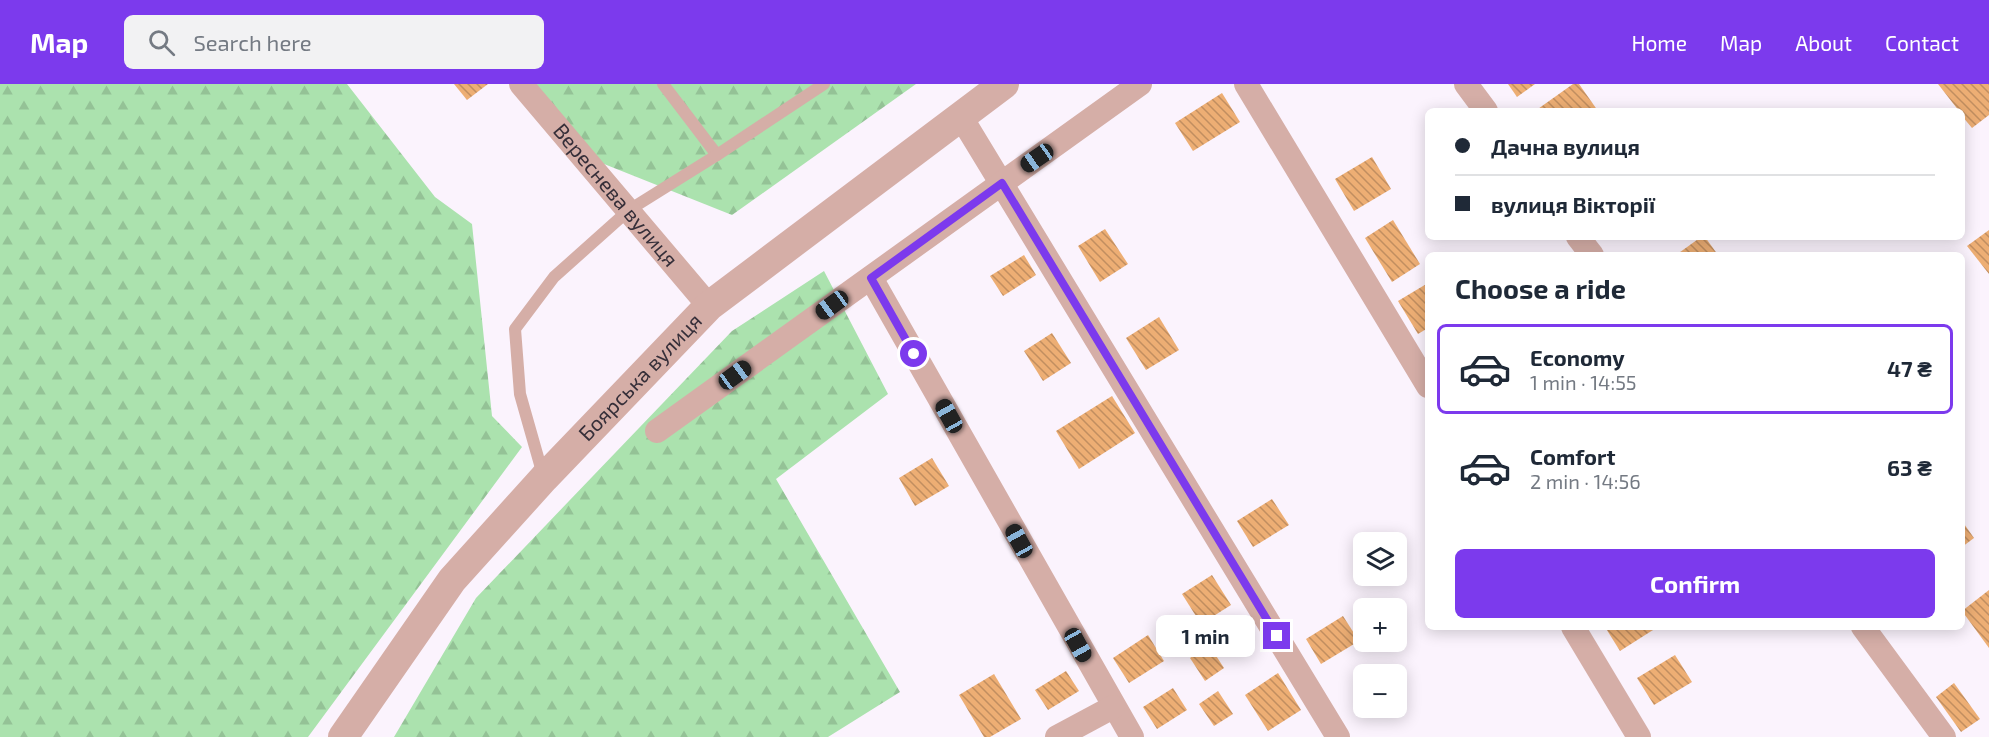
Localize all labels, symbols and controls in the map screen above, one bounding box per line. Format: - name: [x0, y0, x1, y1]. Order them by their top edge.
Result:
- search box: [124, 15, 544, 69]
- text: Map: [30, 25, 88, 59]
- icon: search: [145, 26, 178, 59]
- text: Search here: [193, 29, 312, 55]
- text: Home: [1631, 30, 1687, 55]
- text: Map: [1720, 30, 1762, 55]
- text: About: [1795, 30, 1852, 55]
- text: Contact: [1885, 30, 1959, 55]
- street label: Вереснева вулиця: [549, 118, 684, 271]
- text: Дачна вулиця: [1491, 133, 1640, 159]
- car: [1017, 140, 1057, 176]
- text: вулиця Вікторії: [1491, 191, 1655, 217]
- text: Choose a ride: [1455, 272, 1626, 304]
- car: [812, 287, 852, 323]
- street label: Боярська вулиця: [573, 307, 706, 445]
- route start: [900, 340, 927, 367]
- icon: car: [1458, 342, 1512, 396]
- text: Economy: [1530, 344, 1625, 370]
- text: 47 ₴: [1887, 355, 1932, 381]
- car: [715, 357, 755, 393]
- text: 1 min · 14:55: [1530, 370, 1637, 394]
- car: [932, 396, 966, 436]
- icon: car: [1458, 441, 1512, 495]
- text: Comfort: [1530, 443, 1615, 469]
- text: 63 ₴: [1887, 454, 1932, 480]
- text: 2 min · 14:56: [1530, 469, 1641, 493]
- car: [1002, 521, 1036, 561]
- map controls: [1353, 532, 1407, 718]
- button: layers: [1353, 532, 1407, 586]
- button: Confirm: [1455, 549, 1935, 618]
- button: +: [1353, 598, 1407, 652]
- callout: 1 min: [1157, 615, 1256, 657]
- route end: [1263, 622, 1290, 649]
- text: 1 min: [1181, 624, 1230, 648]
- car: [1061, 625, 1095, 665]
- button: −: [1353, 664, 1407, 718]

